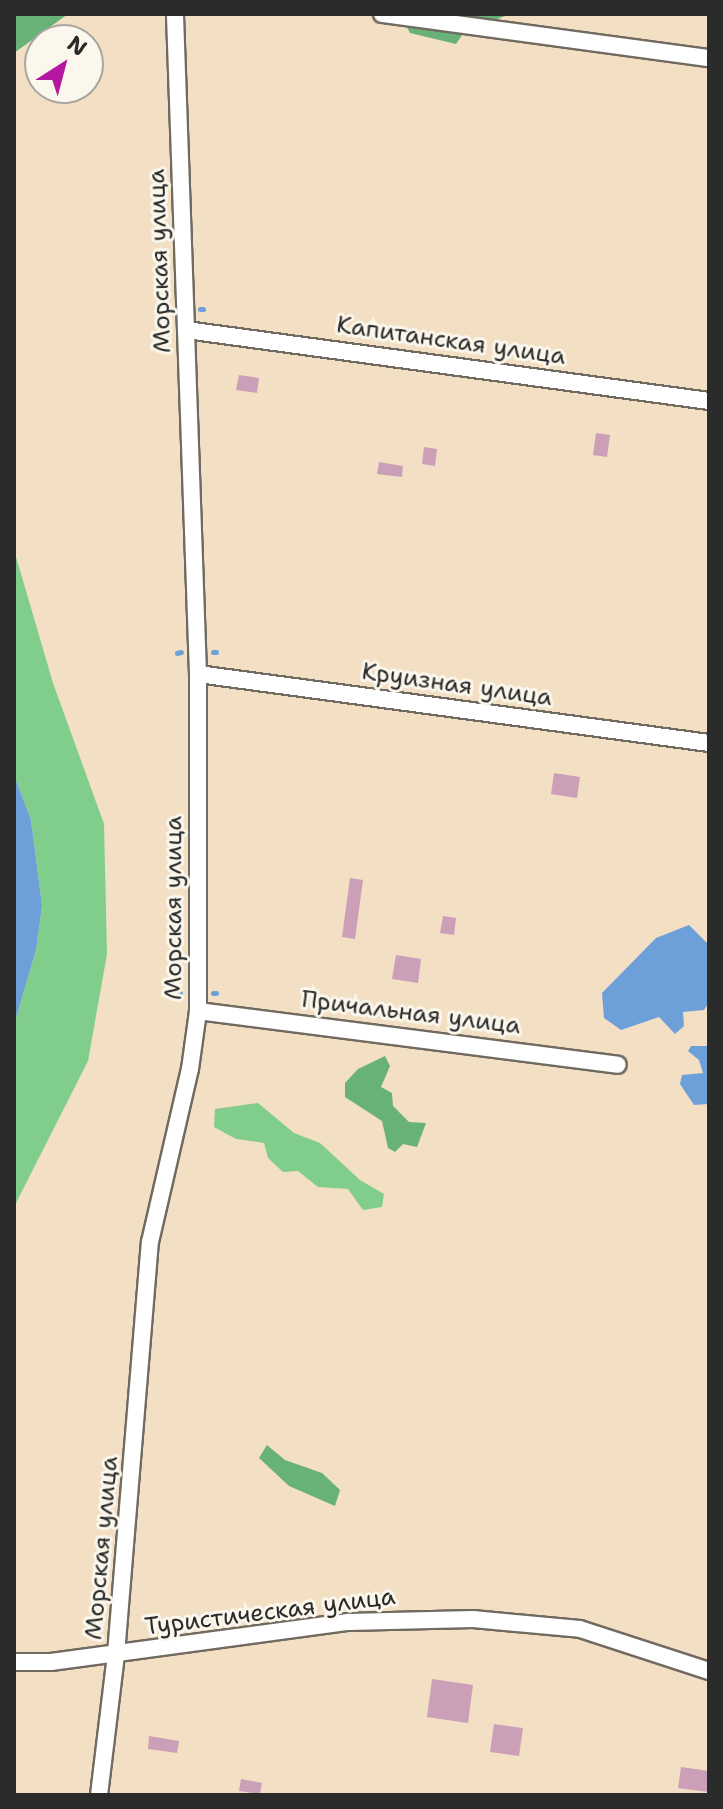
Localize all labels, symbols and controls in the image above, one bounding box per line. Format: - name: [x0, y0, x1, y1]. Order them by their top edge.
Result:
- north arrow: [24, 24, 104, 104]
- text: N: [62, 29, 93, 63]
- street label: Морская улица: [142, 168, 178, 354]
- street label: Капитанская улица: [335, 311, 567, 371]
- street label: Круизная улица: [360, 657, 554, 713]
- street label: Морская улица: [160, 816, 188, 1000]
- street label: Причальная улица: [300, 985, 522, 1041]
- street label: Морская улица: [80, 1455, 124, 1641]
- street label: Туристическая улица: [143, 1582, 397, 1642]

